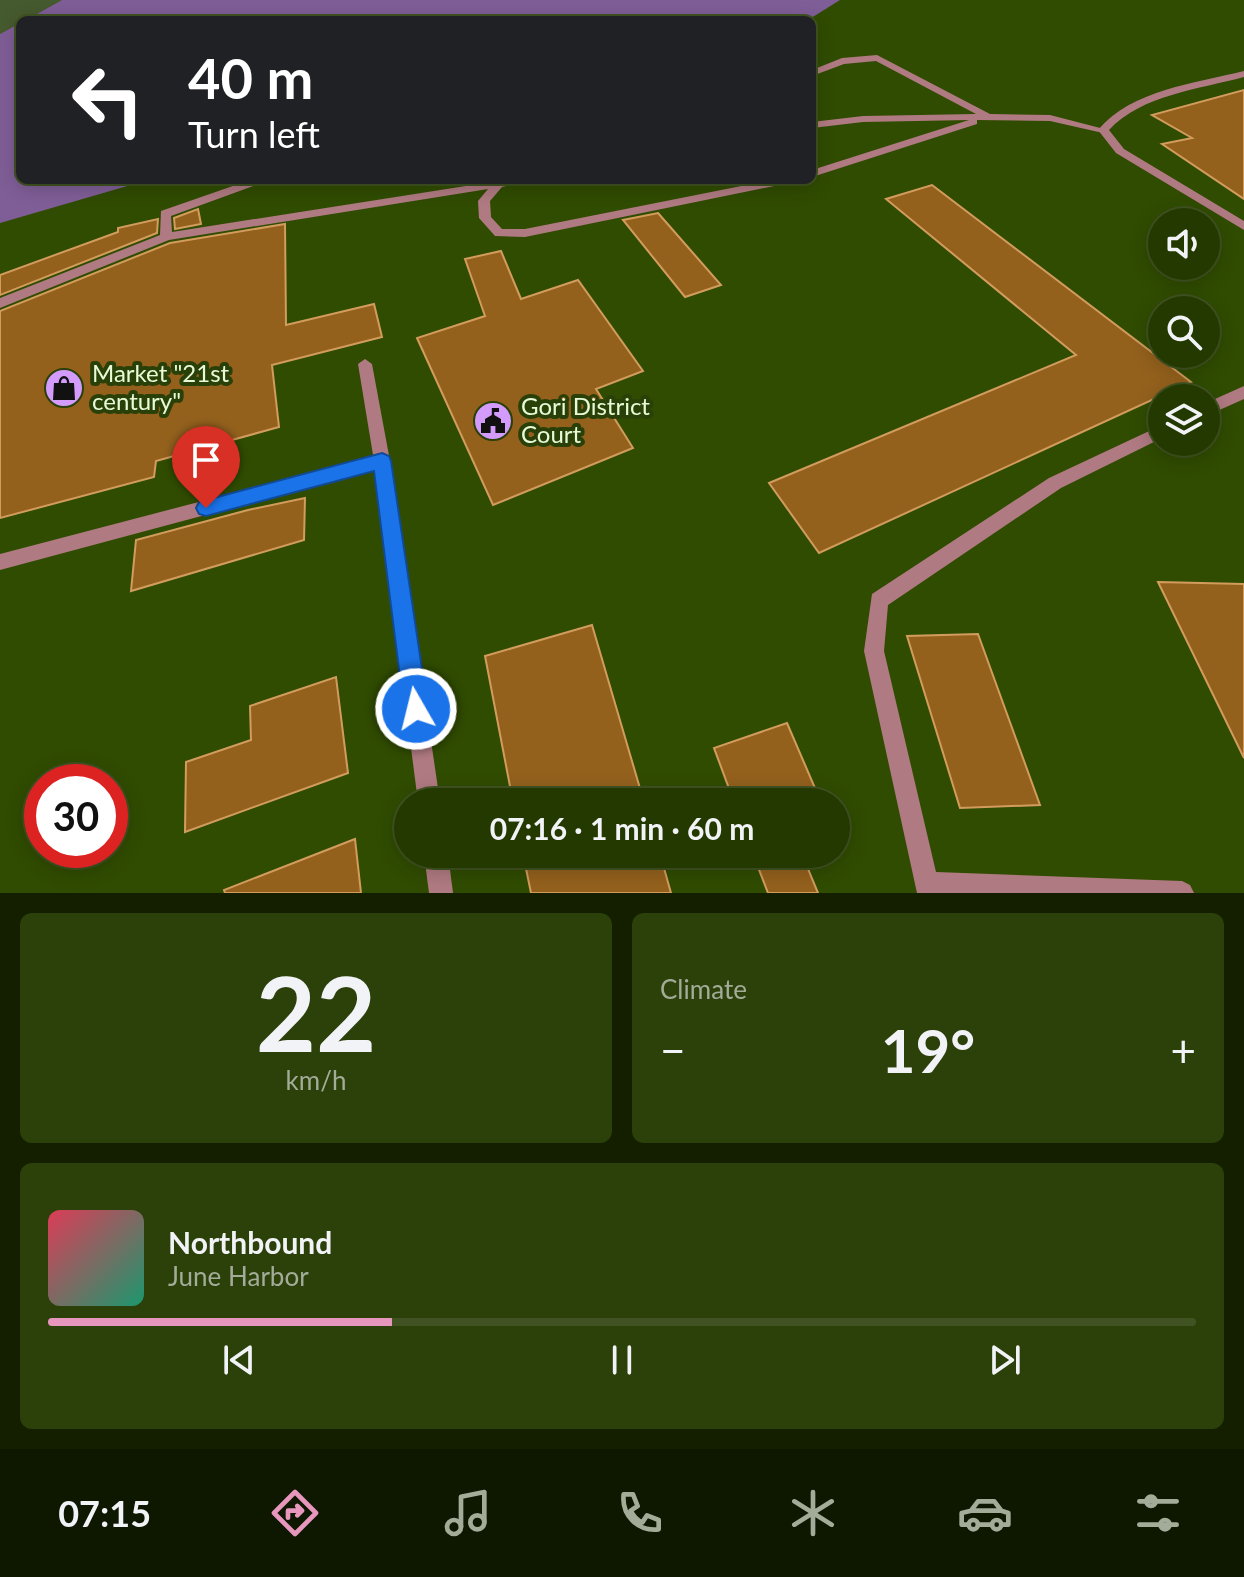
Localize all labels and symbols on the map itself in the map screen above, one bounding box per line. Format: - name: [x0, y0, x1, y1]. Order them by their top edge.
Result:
- place label: Market "21st century": [92, 358, 230, 415]
- shop icon: Market "21st century": [43, 367, 85, 409]
- place label: Gori District Court: [521, 391, 650, 448]
- public building icon: Gori District Court: [472, 400, 514, 442]
- pin: [172, 426, 240, 508]
- position arrow: [374, 667, 458, 751]
- speed limit sign: 30: [24, 764, 128, 868]

